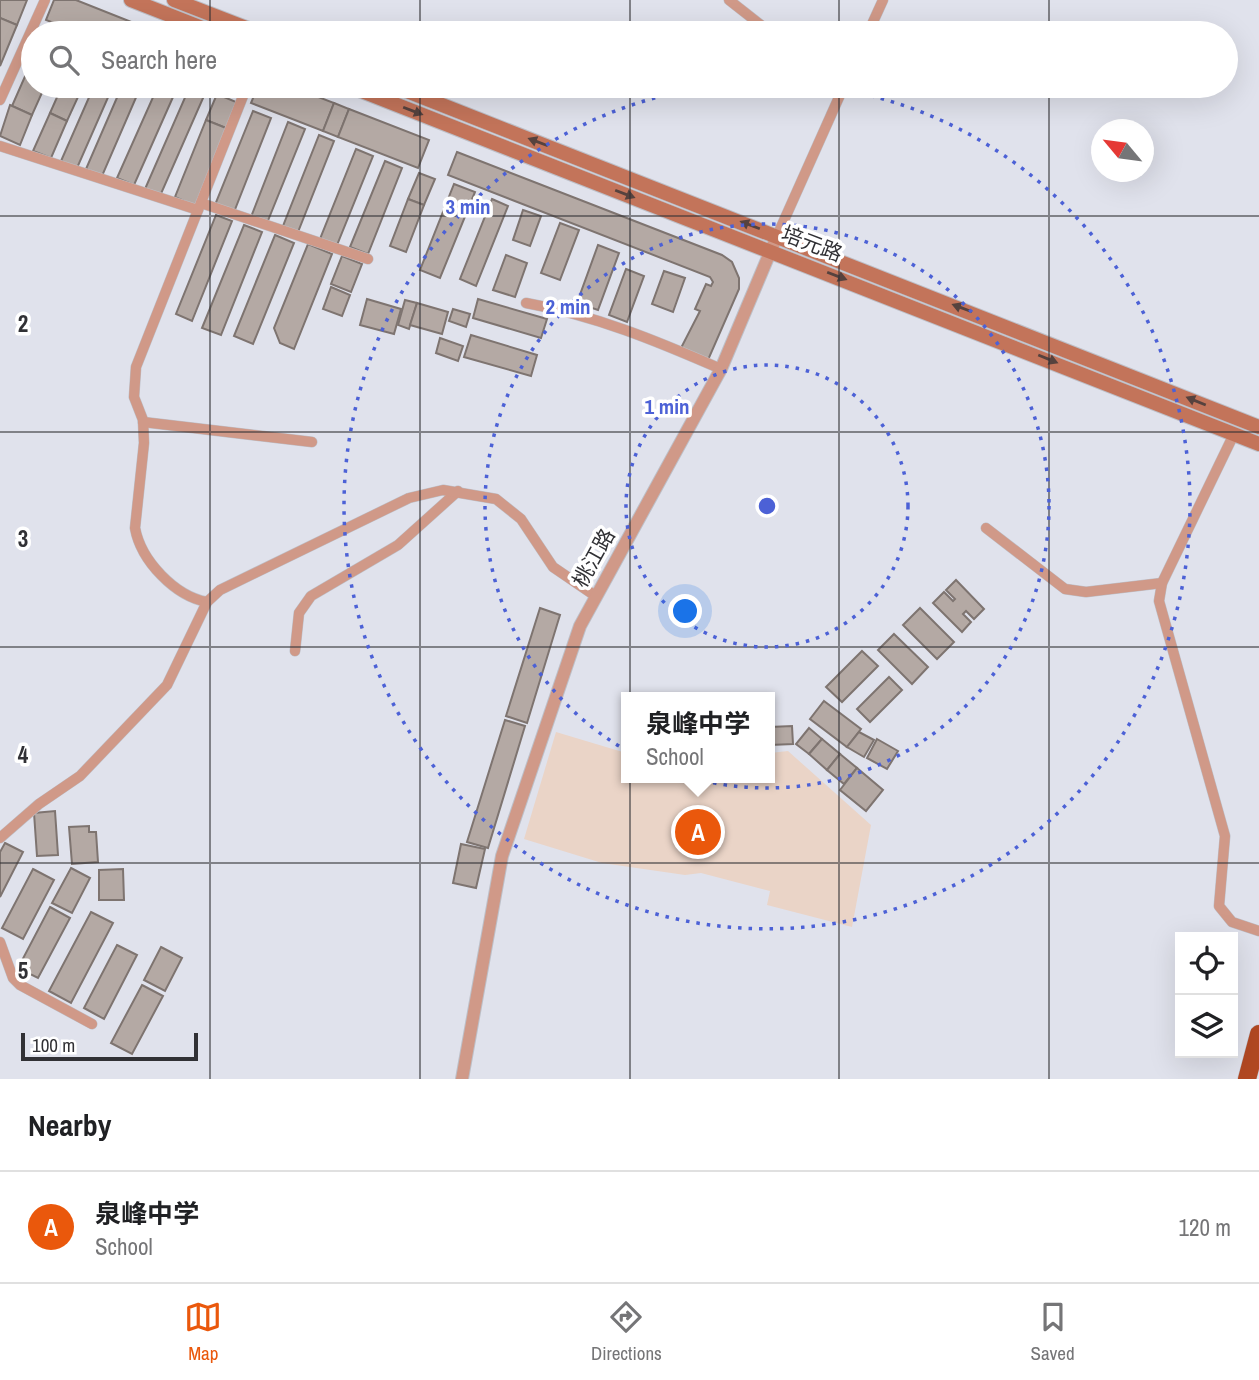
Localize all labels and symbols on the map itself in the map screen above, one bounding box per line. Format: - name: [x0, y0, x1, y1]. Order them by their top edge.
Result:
- one-way arrow: [402, 105, 423, 116]
- north arrow: [1091, 119, 1154, 182]
- one-way arrow: [527, 137, 548, 148]
- one-way arrow: [614, 188, 635, 199]
- text: 3 min: [446, 192, 490, 221]
- street label: 培元路: [778, 219, 847, 268]
- one-way arrow: [739, 220, 760, 231]
- one-way arrow: [826, 271, 847, 282]
- text: 2 min: [546, 292, 590, 321]
- one-way arrow: [951, 302, 972, 313]
- text: 2: [18, 308, 28, 339]
- one-way arrow: [1038, 354, 1059, 365]
- text: 1 min: [645, 392, 689, 421]
- one-way arrow: [1185, 396, 1206, 407]
- centre of rings: [755, 494, 779, 518]
- text: 3: [18, 523, 28, 554]
- street label: 桃江路: [566, 523, 622, 592]
- your location: [668, 594, 702, 628]
- text: 4: [18, 739, 29, 770]
- pin: A: [675, 806, 721, 858]
- text: 5: [18, 955, 28, 986]
- scale bar: [21, 1030, 198, 1062]

